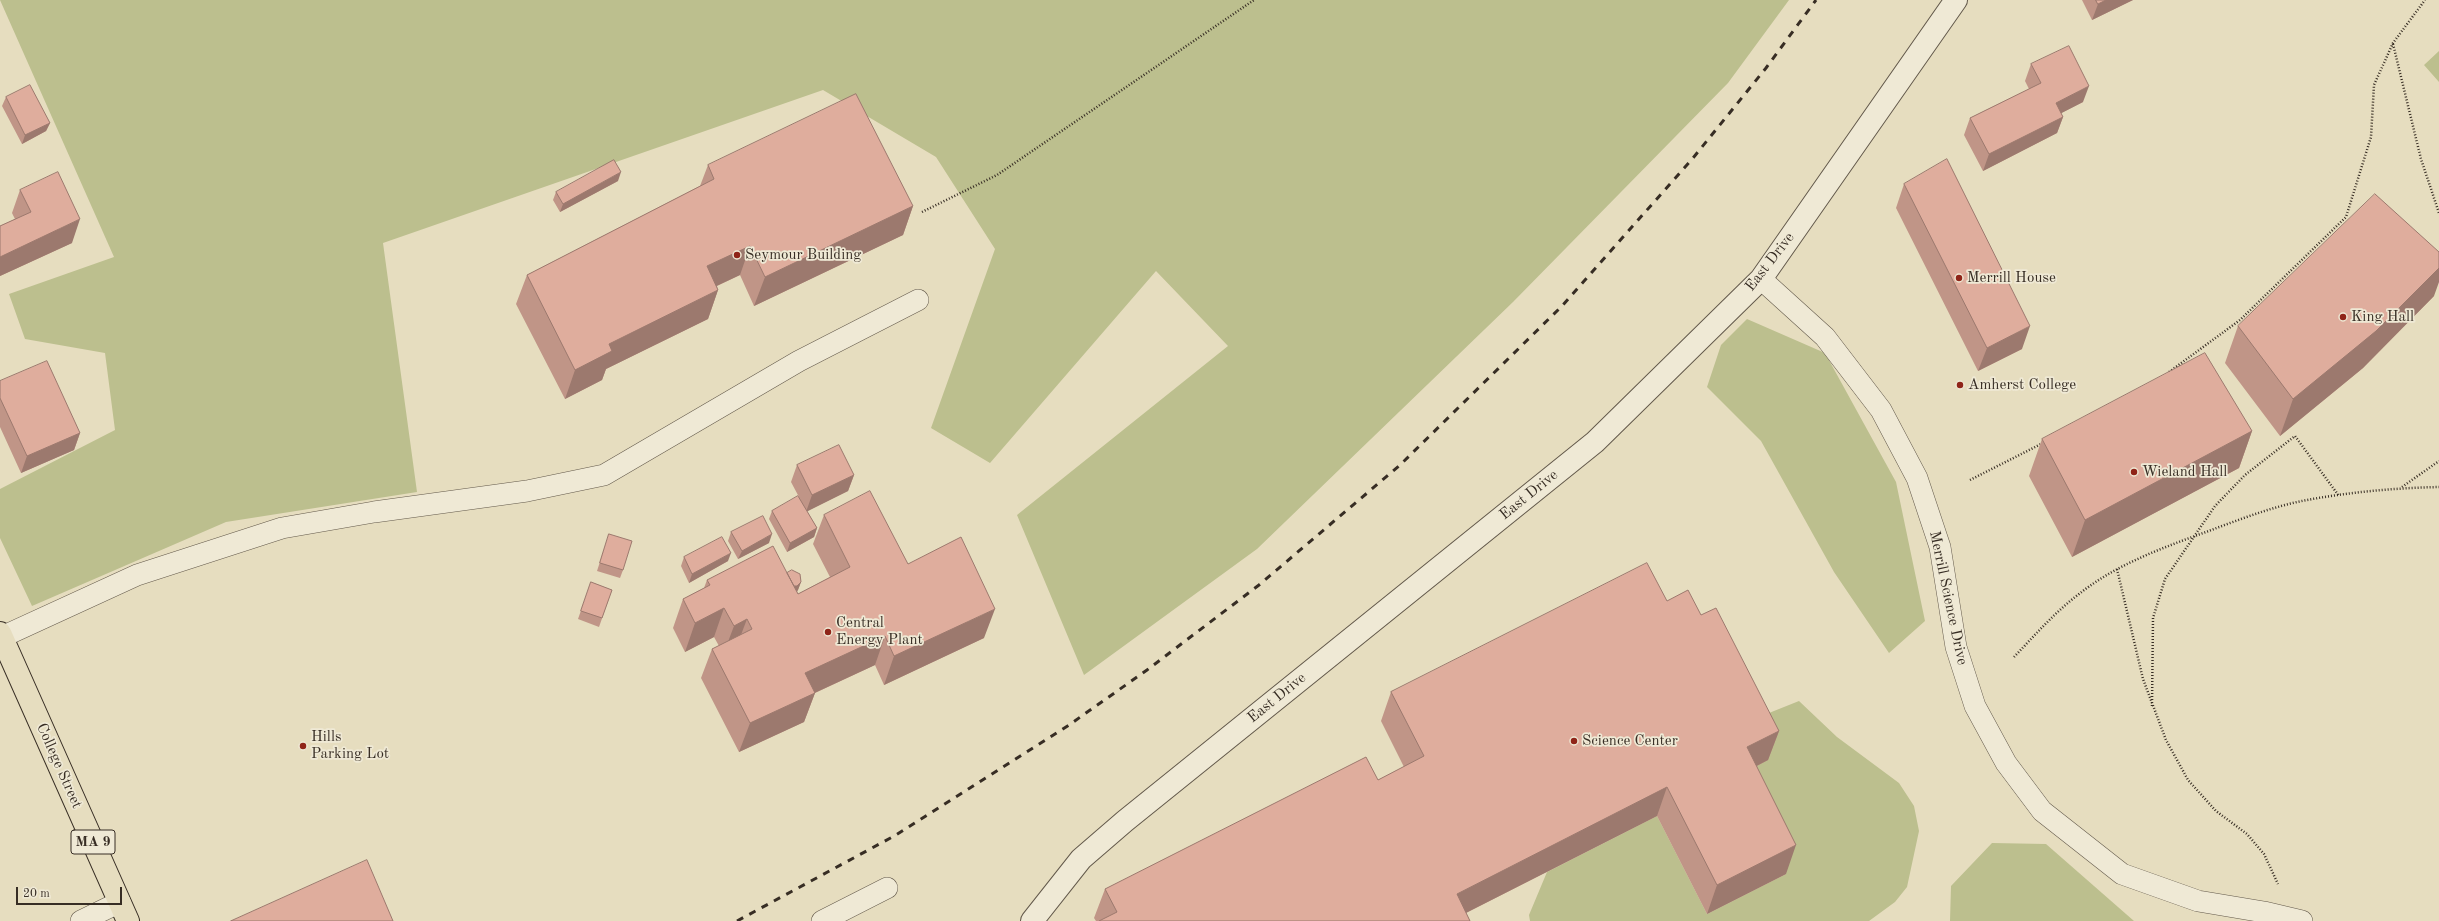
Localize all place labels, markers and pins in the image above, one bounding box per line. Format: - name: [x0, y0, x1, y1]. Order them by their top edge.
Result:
- place label: Seymour Building: [745, 246, 861, 264]
- marker: Seymour Building: [732, 250, 742, 260]
- place label: Merrill House: [1967, 269, 2056, 287]
- marker: Merrill House: [1954, 273, 1964, 283]
- place label: King Hall: [2351, 308, 2414, 326]
- marker: King Hall: [2338, 312, 2348, 322]
- place label: Amherst College: [1968, 376, 2076, 394]
- marker: Amherst College: [1955, 380, 1965, 390]
- place label: Wieland Hall: [2142, 463, 2227, 481]
- marker: Wieland Hall: [2129, 467, 2139, 477]
- place label: Central Energy Plant: [836, 614, 923, 649]
- marker: Central Energy Plant: [823, 627, 833, 637]
- place label: Hills Parking Lot: [311, 728, 389, 763]
- place label: Science Center: [1582, 732, 1678, 750]
- marker: Science Center: [1569, 736, 1579, 746]
- marker: Hills Parking Lot: [298, 741, 308, 751]

